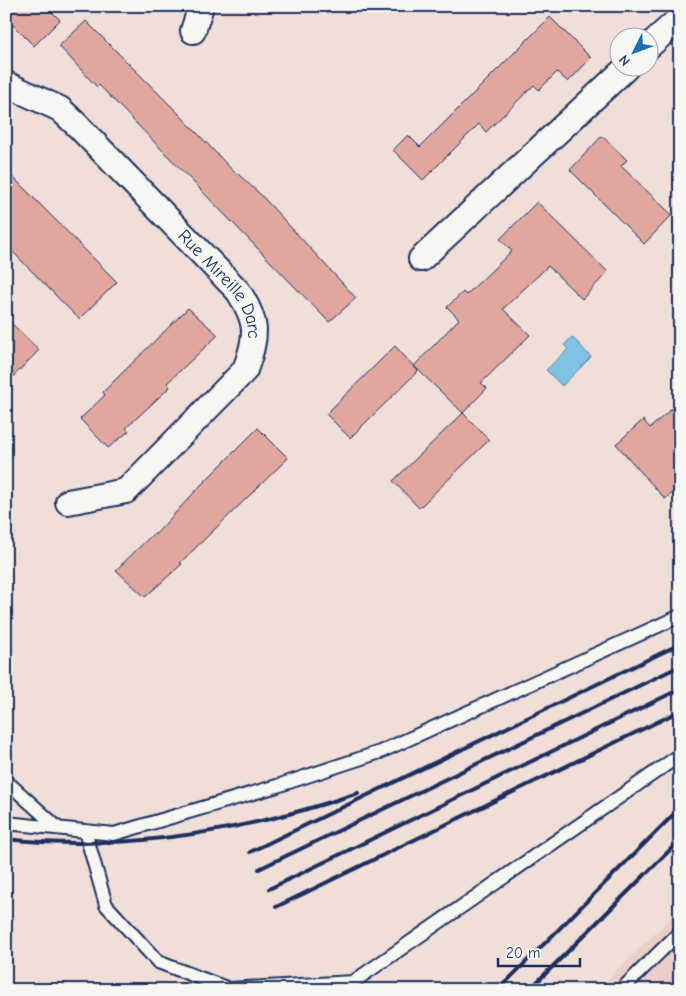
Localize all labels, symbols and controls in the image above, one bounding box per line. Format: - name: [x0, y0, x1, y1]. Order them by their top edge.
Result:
- north arrow: [608, 28, 658, 78]
- text: N: [615, 51, 634, 69]
- street label: Rue Mireille Darc: [173, 225, 264, 339]
- scale bar: [498, 936, 581, 968]
- text: 20 m: [506, 944, 540, 962]

